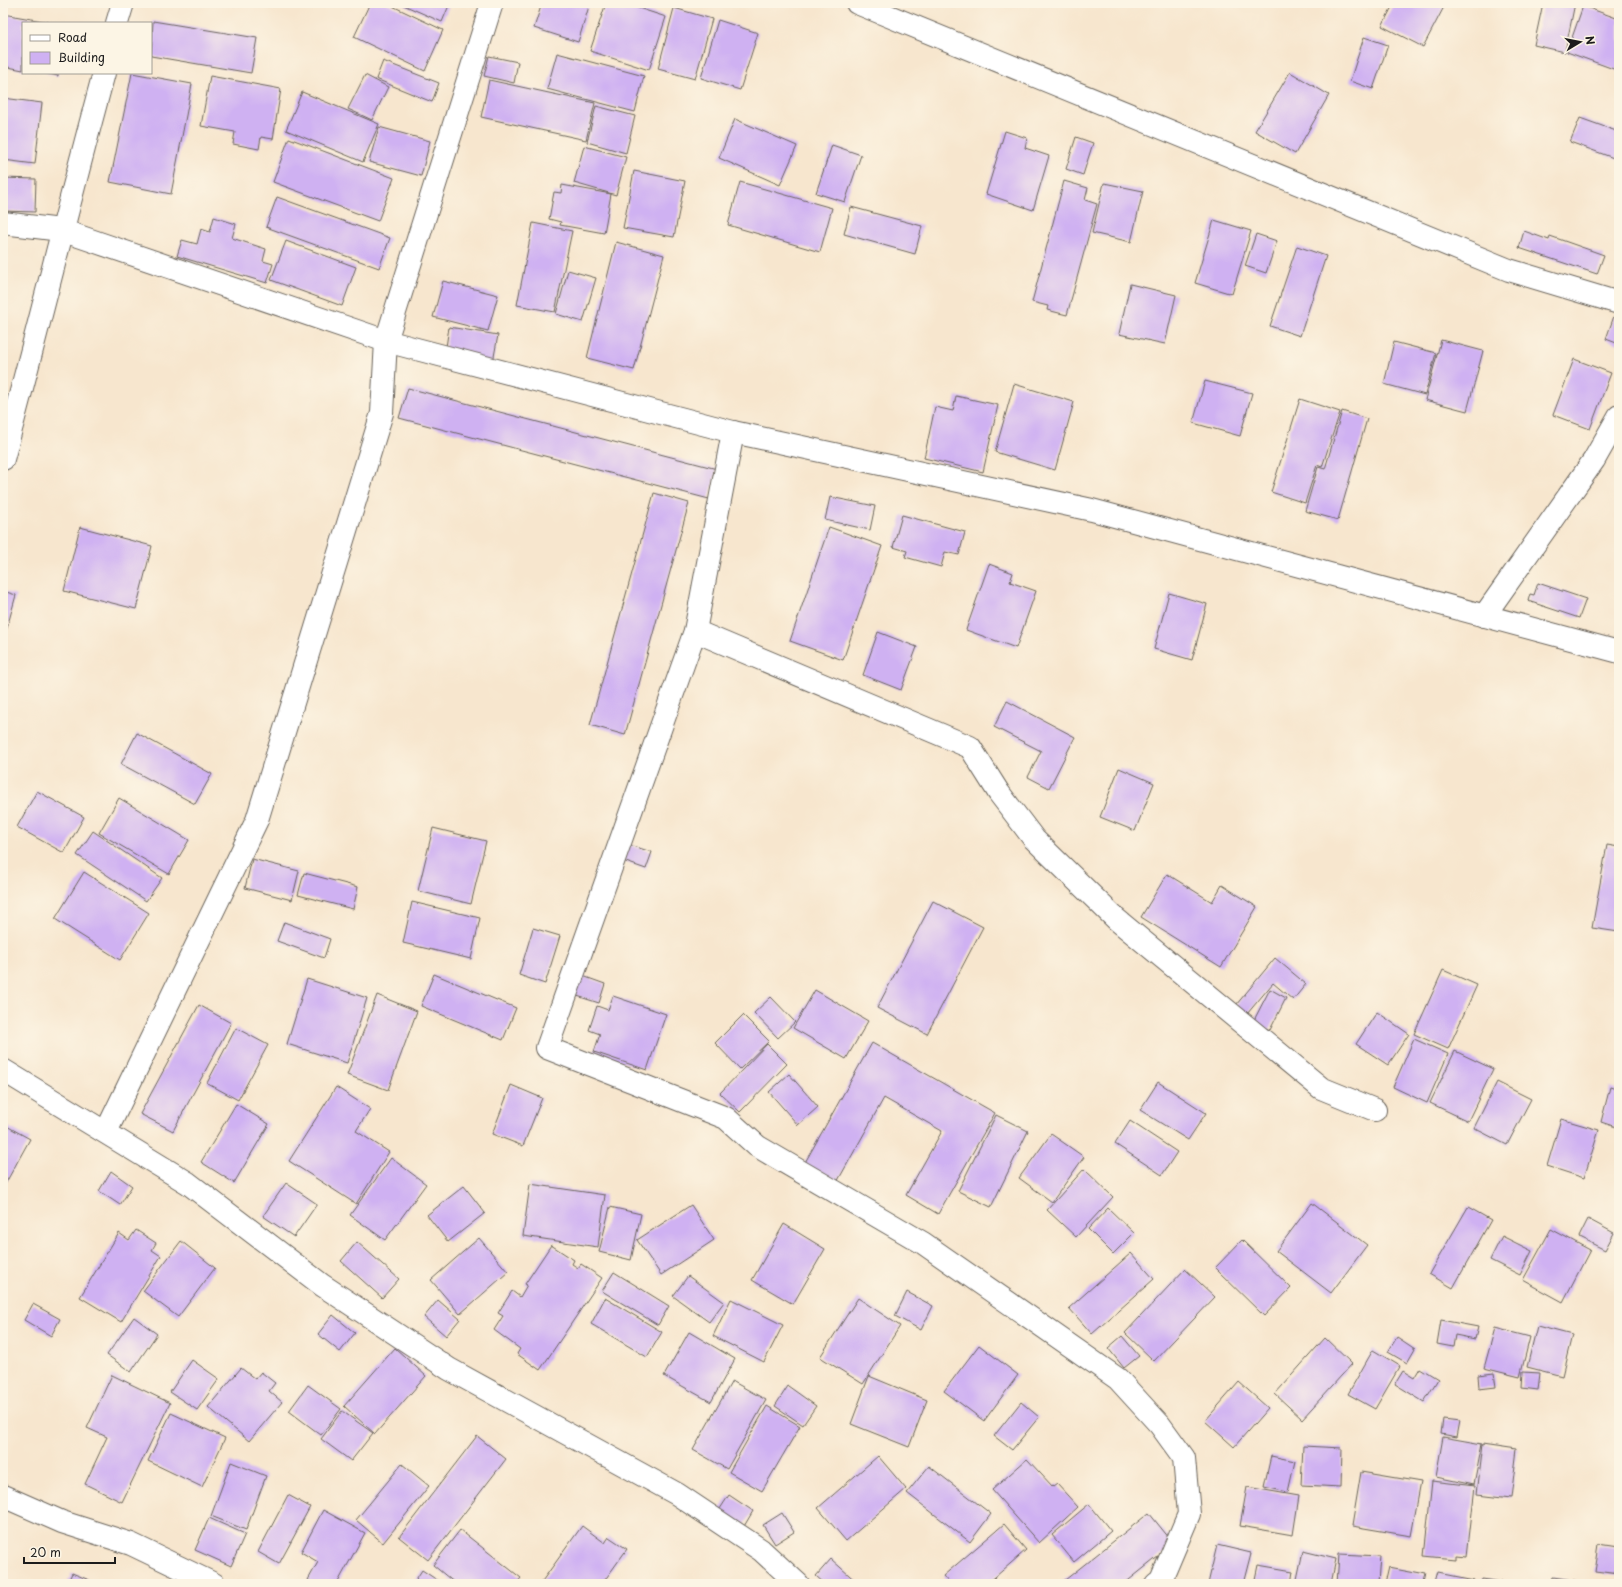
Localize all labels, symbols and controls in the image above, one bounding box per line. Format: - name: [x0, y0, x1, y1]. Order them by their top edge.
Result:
- legend: [22, 22, 152, 74]
- north arrow: [1560, 22, 1600, 62]
- text: Road: [58, 28, 87, 46]
- text: N: [1581, 34, 1600, 46]
- text: Building: [58, 48, 105, 66]
- scale bar: [24, 1539, 115, 1565]
- text: 20 m: [30, 1543, 61, 1561]

